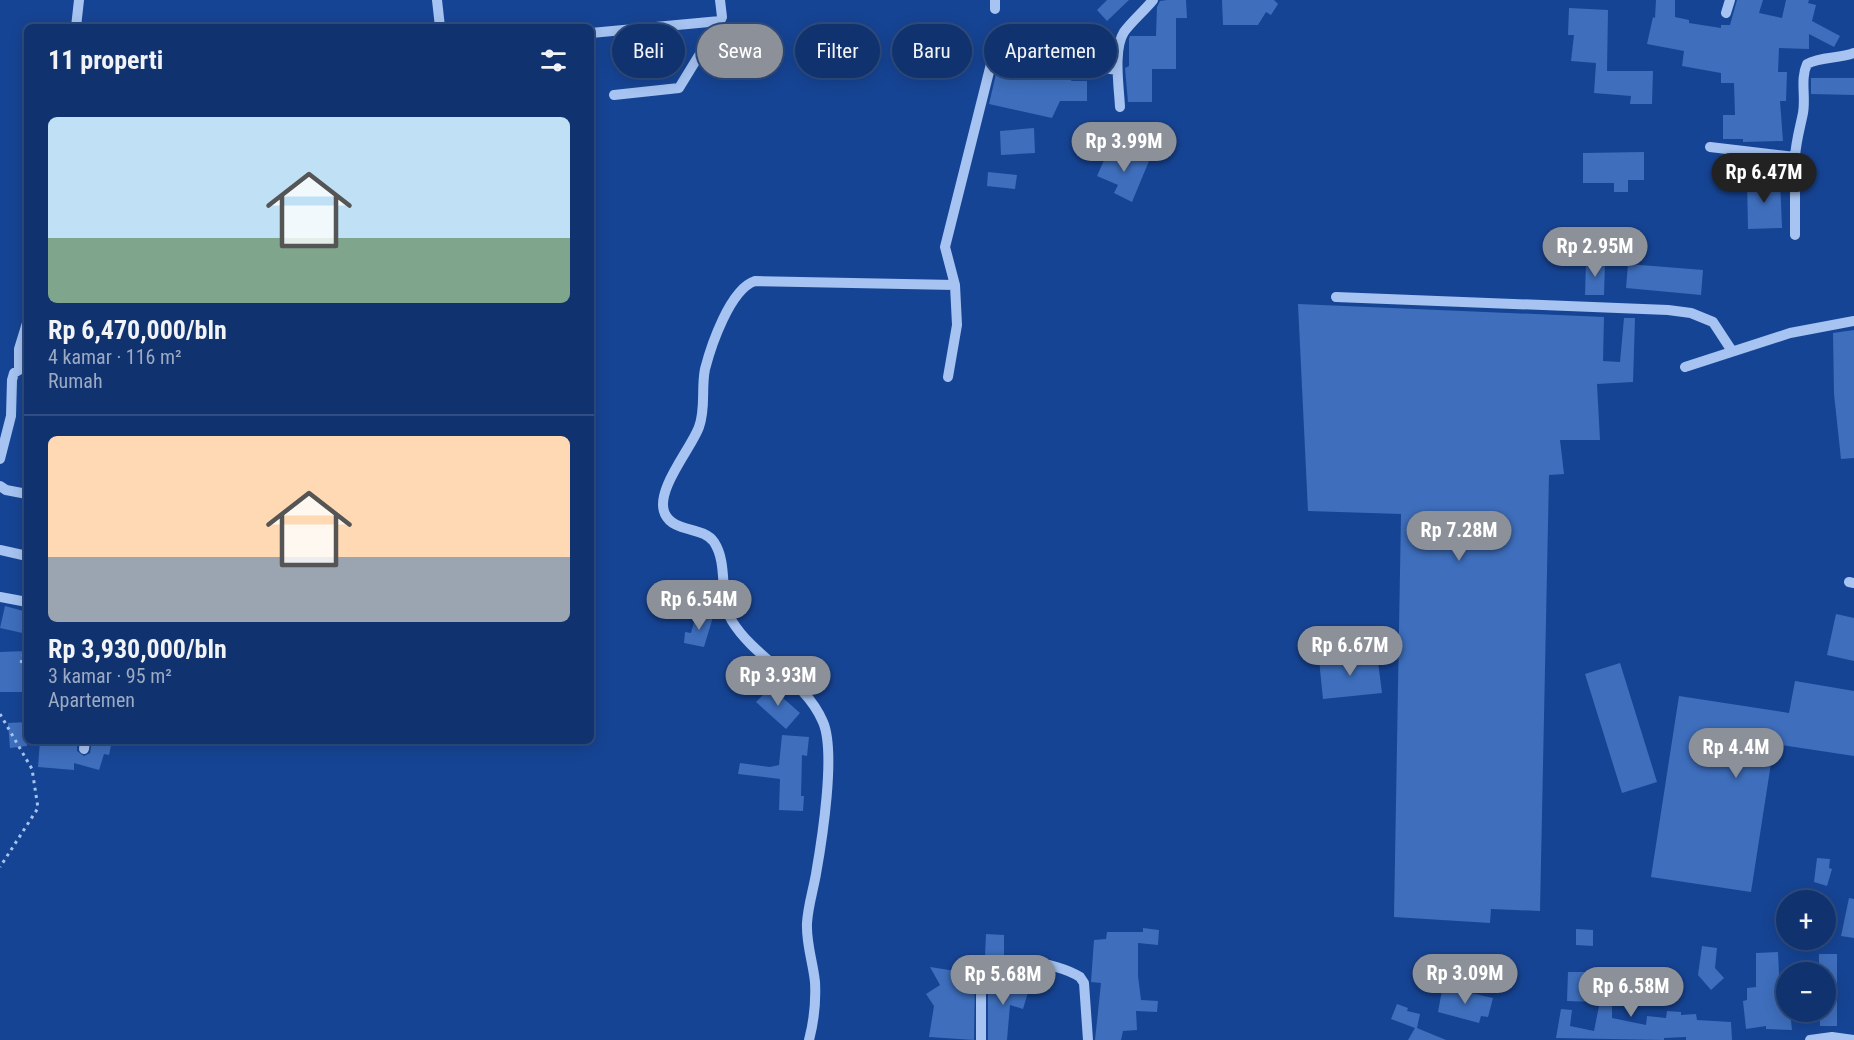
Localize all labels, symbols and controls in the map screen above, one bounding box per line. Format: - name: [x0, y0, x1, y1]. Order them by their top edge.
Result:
- chip: Beli: [612, 24, 685, 78]
- chip: Sewa: [697, 24, 783, 78]
- chip: Filter: [795, 24, 880, 78]
- chip: Baru: [892, 24, 972, 78]
- chip: Apartemen: [984, 24, 1117, 78]
- icon: filters: [537, 44, 570, 77]
- text: 11 properti: [48, 45, 163, 75]
- pin: Rp 3.99M: [1062, 122, 1186, 173]
- text: Rp 3.99M: [1086, 129, 1162, 153]
- pin: Rp 6.47M: [1702, 153, 1826, 204]
- icon: home: [255, 156, 363, 264]
- text: Rp 6.47M: [1726, 160, 1802, 184]
- pin: Rp 2.95M: [1533, 227, 1657, 278]
- text: Rp 2.95M: [1557, 234, 1633, 258]
- text: Rp 6,470,000/bln: [48, 315, 227, 345]
- text: 4 kamar · 116 m²: [48, 345, 182, 369]
- text: Rumah: [48, 369, 103, 393]
- icon: home: [255, 475, 363, 583]
- pin: Rp 7.28M: [1397, 511, 1521, 562]
- text: Rp 7.28M: [1421, 518, 1497, 542]
- pin: Rp 6.54M: [637, 580, 761, 631]
- text: Rp 6.54M: [661, 587, 737, 611]
- pin: Rp 6.67M: [1288, 626, 1412, 677]
- text: Rp 6.67M: [1312, 633, 1388, 657]
- text: Rp 3,930,000/bln: [48, 634, 227, 664]
- pin: Rp 3.93M: [716, 656, 840, 707]
- text: Rp 3.93M: [740, 663, 816, 687]
- text: 3 kamar · 95 m²: [48, 664, 172, 688]
- text: Apartemen: [48, 688, 135, 712]
- pin: Rp 4.4M: [1681, 728, 1791, 779]
- text: Rp 4.4M: [1703, 735, 1769, 759]
- map controls: [1776, 890, 1836, 1022]
- button: +: [1776, 890, 1836, 950]
- pin: Rp 3.09M: [1403, 954, 1527, 1005]
- pin: Rp 5.68M: [941, 955, 1065, 1006]
- text: Rp 3.09M: [1427, 961, 1503, 985]
- text: Rp 5.68M: [965, 962, 1041, 986]
- button: −: [1776, 962, 1836, 1022]
- pin: Rp 6.58M: [1569, 967, 1693, 1018]
- text: Rp 6.58M: [1593, 974, 1669, 998]

